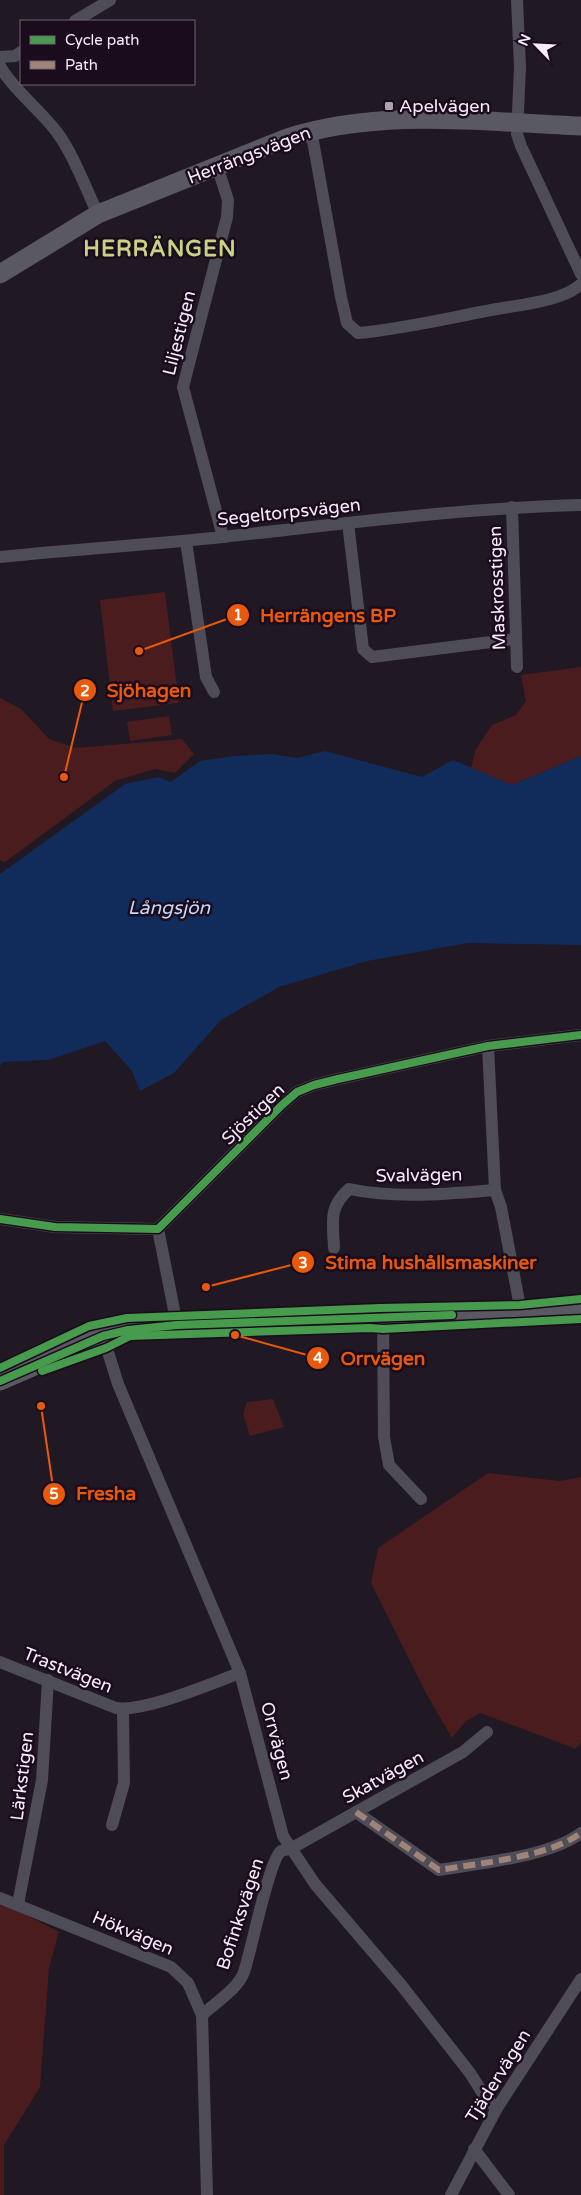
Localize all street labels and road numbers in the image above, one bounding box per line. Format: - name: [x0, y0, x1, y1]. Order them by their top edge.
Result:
- street label: Herrängsvägen: [184, 121, 314, 189]
- street label: Liljestigen: [158, 288, 200, 378]
- street label: Segeltorpsvägen: [216, 494, 362, 530]
- street label: Maskrosstigen: [484, 525, 510, 651]
- street label: Sjöstigen: [217, 1079, 289, 1149]
- street label: Svalvägen: [376, 1163, 462, 1187]
- street label: Trastvägen: [20, 1642, 116, 1698]
- street label: Orrvägen: [256, 1699, 298, 1783]
- street label: Lärkstigen: [6, 1730, 38, 1822]
- street label: Skatvägen: [339, 1746, 427, 1808]
- street label: Bofinksvägen: [212, 1855, 268, 1973]
- street label: Hökvägen: [89, 1906, 177, 1960]
- street label: Tjädervägen: [461, 2025, 535, 2127]

